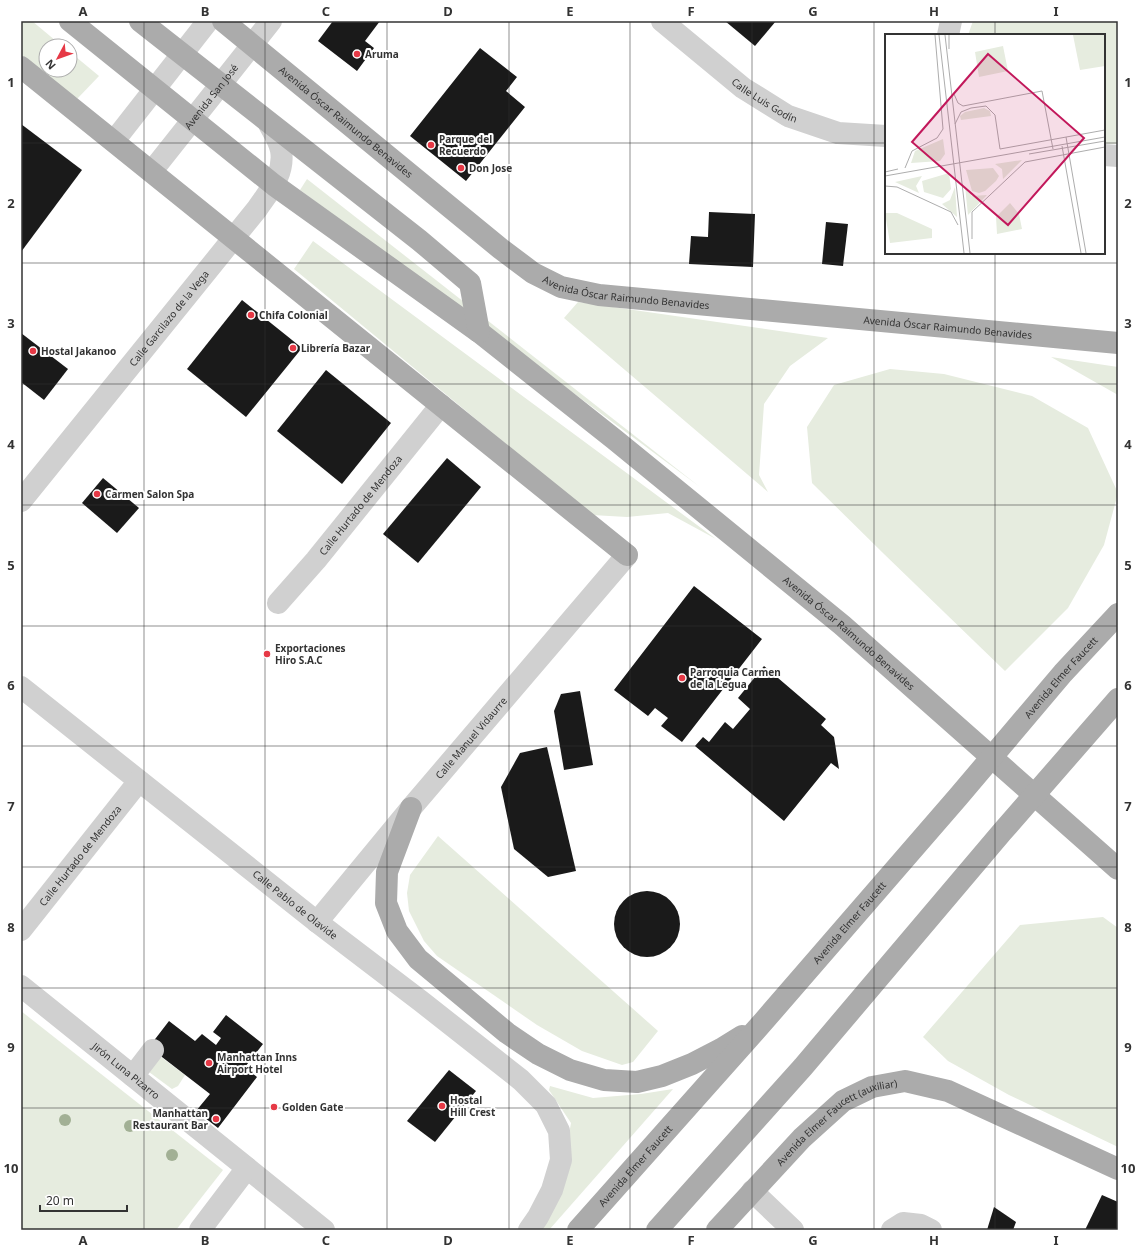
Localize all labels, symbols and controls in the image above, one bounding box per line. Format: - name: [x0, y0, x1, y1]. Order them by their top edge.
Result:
- text: A: [79, 2, 88, 20]
- text: B: [201, 2, 209, 20]
- text: C: [322, 2, 330, 20]
- text: D: [443, 2, 453, 20]
- text: E: [566, 2, 574, 20]
- text: F: [687, 2, 695, 20]
- text: G: [808, 2, 818, 20]
- text: H: [929, 2, 939, 20]
- text: I: [1053, 2, 1059, 20]
- inset map: [885, 34, 1105, 254]
- north arrow: [38, 38, 78, 78]
- place label: Aruma: [365, 47, 399, 61]
- marker: Aruma: [352, 49, 362, 59]
- text: N: [41, 57, 59, 73]
- street label: Avenida San José: [181, 61, 241, 132]
- street label: Avenida Óscar Raimundo Benavides: [276, 63, 416, 181]
- text: 1: [7, 73, 15, 91]
- text: 1: [1124, 73, 1132, 91]
- street label: Calle Luis Godín: [729, 75, 799, 126]
- place label: Parque del Recuerdo: [439, 132, 492, 158]
- marker: Parque del Recuerdo: [426, 140, 436, 150]
- place label: Don Jose: [469, 161, 512, 175]
- marker: Don Jose: [456, 163, 466, 173]
- text: 2: [7, 194, 15, 212]
- text: 2: [1124, 194, 1132, 212]
- street label: Calle Garcilazo de la Vega: [126, 267, 212, 369]
- street label: Avenida Óscar Raimundo Benavides: [540, 272, 710, 312]
- place label: Chifa Colonial: [259, 308, 328, 322]
- marker: Chifa Colonial: [246, 310, 256, 320]
- street label: Avenida Óscar Raimundo Benavides: [863, 312, 1033, 342]
- text: 3: [7, 314, 15, 332]
- text: 3: [1124, 314, 1132, 332]
- place label: Librería Bazar: [301, 341, 371, 355]
- marker: Librería Bazar: [288, 343, 298, 353]
- place label: Hostal Jakanoo: [41, 344, 116, 358]
- marker: Hostal Jakanoo: [28, 346, 38, 356]
- text: 4: [7, 435, 15, 453]
- text: 4: [1124, 435, 1132, 453]
- street label: Calle Hurtado de Mendoza: [316, 452, 405, 558]
- place label: Carmen Salon Spa: [105, 487, 194, 501]
- marker: Carmen Salon Spa: [92, 489, 102, 499]
- text: 5: [7, 556, 15, 574]
- text: 5: [1124, 556, 1132, 574]
- street label: Avenida Óscar Raimundo Benavides: [780, 573, 918, 693]
- street label: Avenida Elmer Faucett: [1021, 633, 1101, 721]
- place label: Exportaciones Hiro S.A.C: [275, 641, 346, 667]
- marker: Exportaciones Hiro S.A.C: [262, 649, 272, 659]
- place label: Parroquia Carmen de la Legua: [690, 665, 781, 691]
- marker: Parroquia Carmen de la Legua: [677, 673, 687, 683]
- text: 6: [7, 676, 15, 694]
- text: 6: [1124, 676, 1132, 694]
- street label: Calle Manuel Vidaurre: [432, 694, 510, 782]
- text: 7: [7, 797, 15, 815]
- text: 7: [1124, 797, 1132, 815]
- street label: Calle Hurtado de Mendoza: [36, 802, 124, 909]
- street label: Calle Pablo de Olavide: [250, 867, 341, 942]
- street label: Avenida Elmer Faucett: [810, 878, 889, 967]
- text: 8: [7, 918, 15, 936]
- text: 8: [1124, 918, 1132, 936]
- text: 9: [7, 1038, 15, 1056]
- text: 9: [1124, 1038, 1132, 1056]
- street label: Jirón Luna Pizarro: [89, 1039, 163, 1102]
- place label: Manhattan Inns Airport Hotel: [217, 1050, 297, 1076]
- marker: Manhattan Inns Airport Hotel: [204, 1058, 214, 1068]
- street label: Avenida Elmer Faucett (auxiliar): [773, 1076, 898, 1169]
- place label: Hostal Hill Crest: [450, 1093, 496, 1119]
- place label: Golden Gate: [282, 1100, 343, 1114]
- marker: Hostal Hill Crest: [437, 1101, 447, 1111]
- marker: Golden Gate: [269, 1102, 279, 1112]
- place label: Manhattan Restaurant Bar: [133, 1106, 209, 1132]
- marker: Manhattan Restaurant Bar: [211, 1114, 221, 1124]
- street label: Avenida Elmer Faucett: [595, 1122, 675, 1210]
- text: 10: [4, 1159, 18, 1177]
- text: 10: [1121, 1159, 1135, 1177]
- scale bar: [40, 1187, 127, 1213]
- text: 20 m: [46, 1192, 74, 1209]
- text: A: [79, 1231, 88, 1249]
- text: B: [201, 1231, 209, 1249]
- text: C: [322, 1231, 330, 1249]
- text: D: [443, 1231, 453, 1249]
- text: E: [566, 1231, 574, 1249]
- text: F: [687, 1231, 695, 1249]
- text: G: [808, 1231, 818, 1249]
- text: H: [929, 1231, 939, 1249]
- text: I: [1053, 1231, 1059, 1249]

